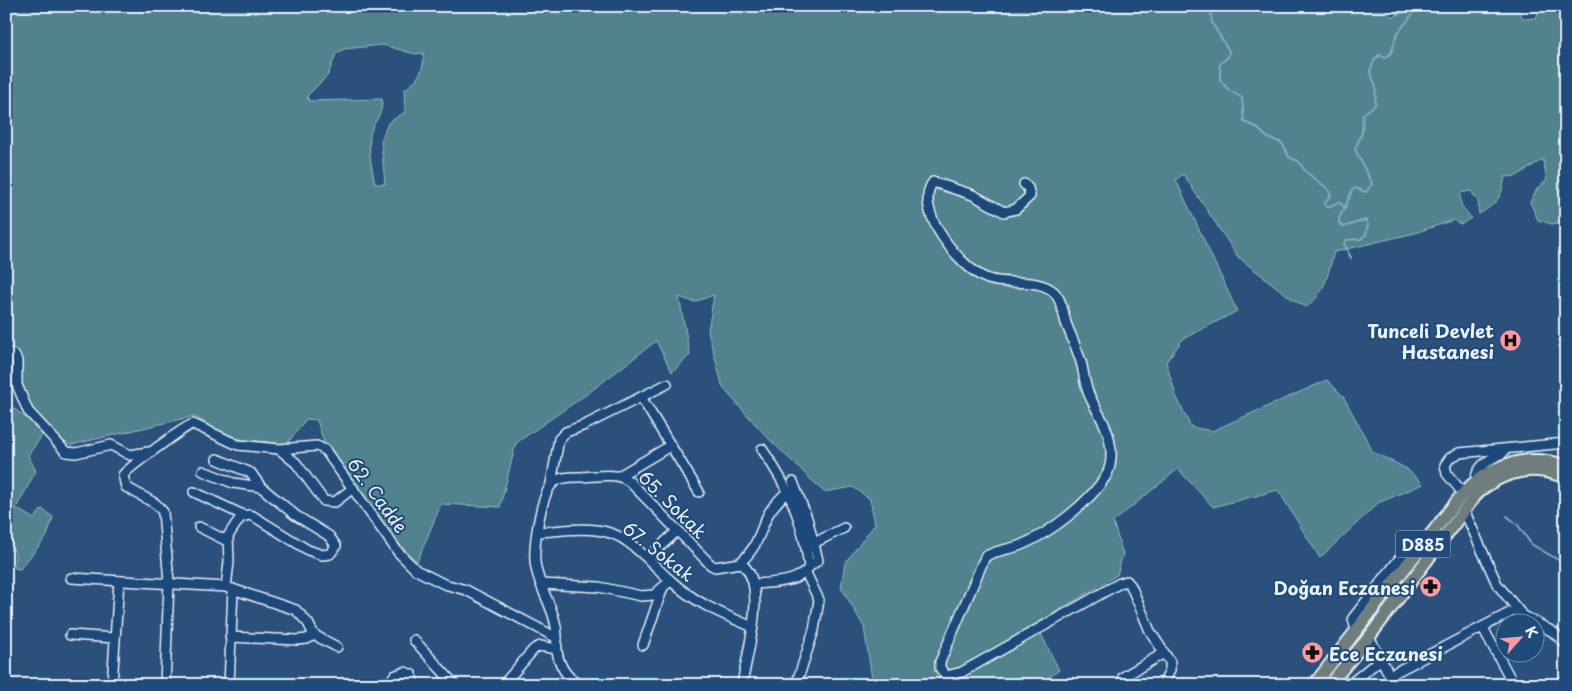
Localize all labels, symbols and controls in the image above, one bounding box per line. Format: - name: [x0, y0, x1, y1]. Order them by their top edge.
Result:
- place label: Tunceli Devlet Hastanesi: [1367, 317, 1494, 365]
- hospital icon: Tunceli Devlet Hastanesi: [1498, 328, 1522, 352]
- street label: 62. Cadde: [341, 452, 415, 538]
- street label: 65. Sokak: [633, 464, 713, 544]
- street label: 67. Sokak: [617, 514, 701, 588]
- road number: D885: [1396, 530, 1450, 558]
- place label: Doğan Eczanesi: [1273, 574, 1415, 601]
- pharmacy icon: Doğan Eczanesi: [1419, 575, 1443, 599]
- north arrow: [1494, 614, 1544, 664]
- text: K: [1520, 623, 1544, 641]
- place label: Ece Eczanesi: [1329, 640, 1443, 667]
- pharmacy icon: Ece Eczanesi: [1301, 641, 1325, 665]

